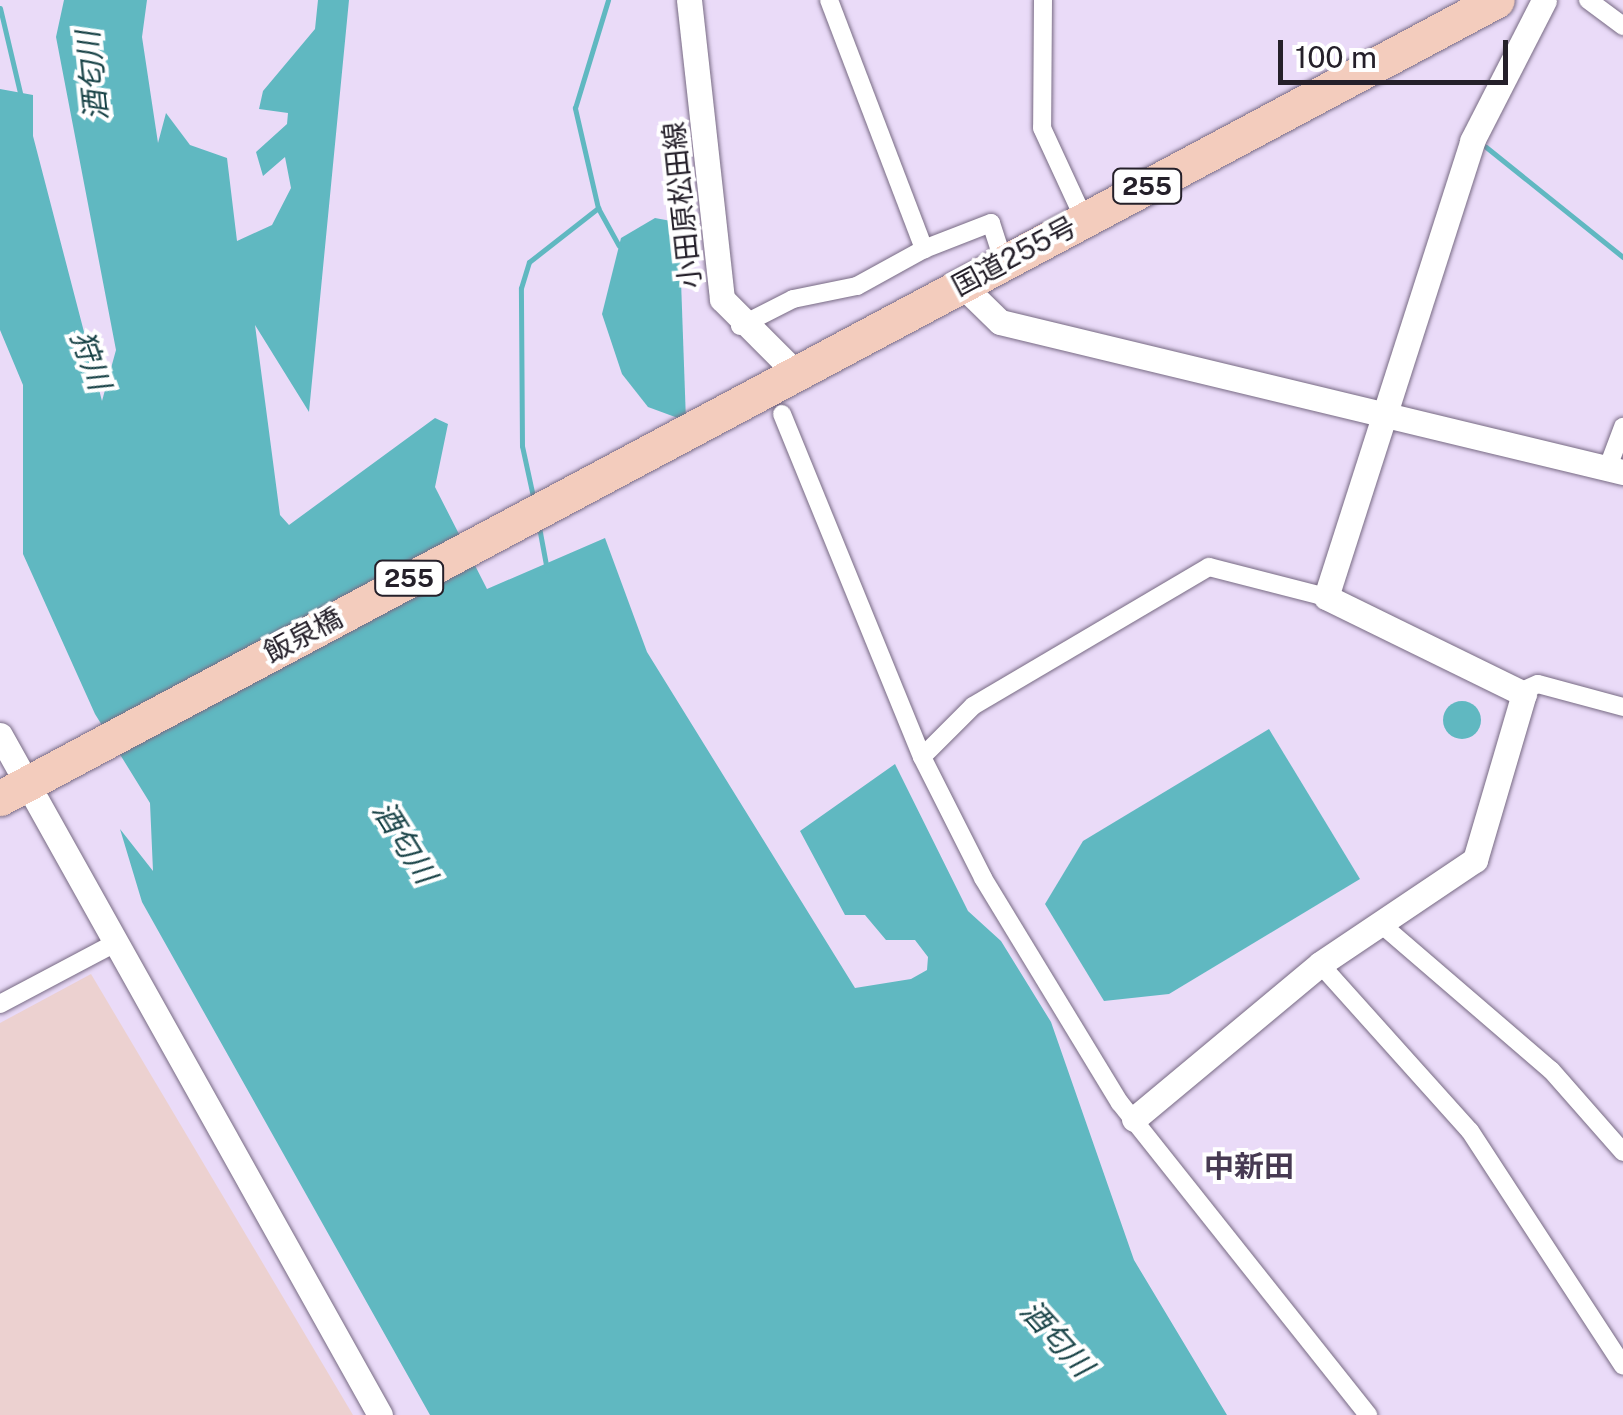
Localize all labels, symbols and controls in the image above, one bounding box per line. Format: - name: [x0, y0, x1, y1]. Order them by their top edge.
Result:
- scale bar: [1283, 20, 1513, 82]
- water label: 酒匂川: [69, 29, 115, 123]
- text: 100 m: [1295, 39, 1377, 75]
- street label: 小田原松田線: [657, 120, 707, 290]
- road number: 255: [1112, 166, 1182, 206]
- street label: 国道255号: [946, 209, 1082, 303]
- water label: 狩川: [64, 326, 118, 394]
- road number: 255: [374, 558, 444, 598]
- street label: 飯泉橋: [258, 600, 348, 670]
- water label: 酒匂川: [366, 794, 444, 890]
- district label: 中新田: [1204, 1148, 1294, 1184]
- water label: 酒匂川: [1014, 1293, 1100, 1383]

